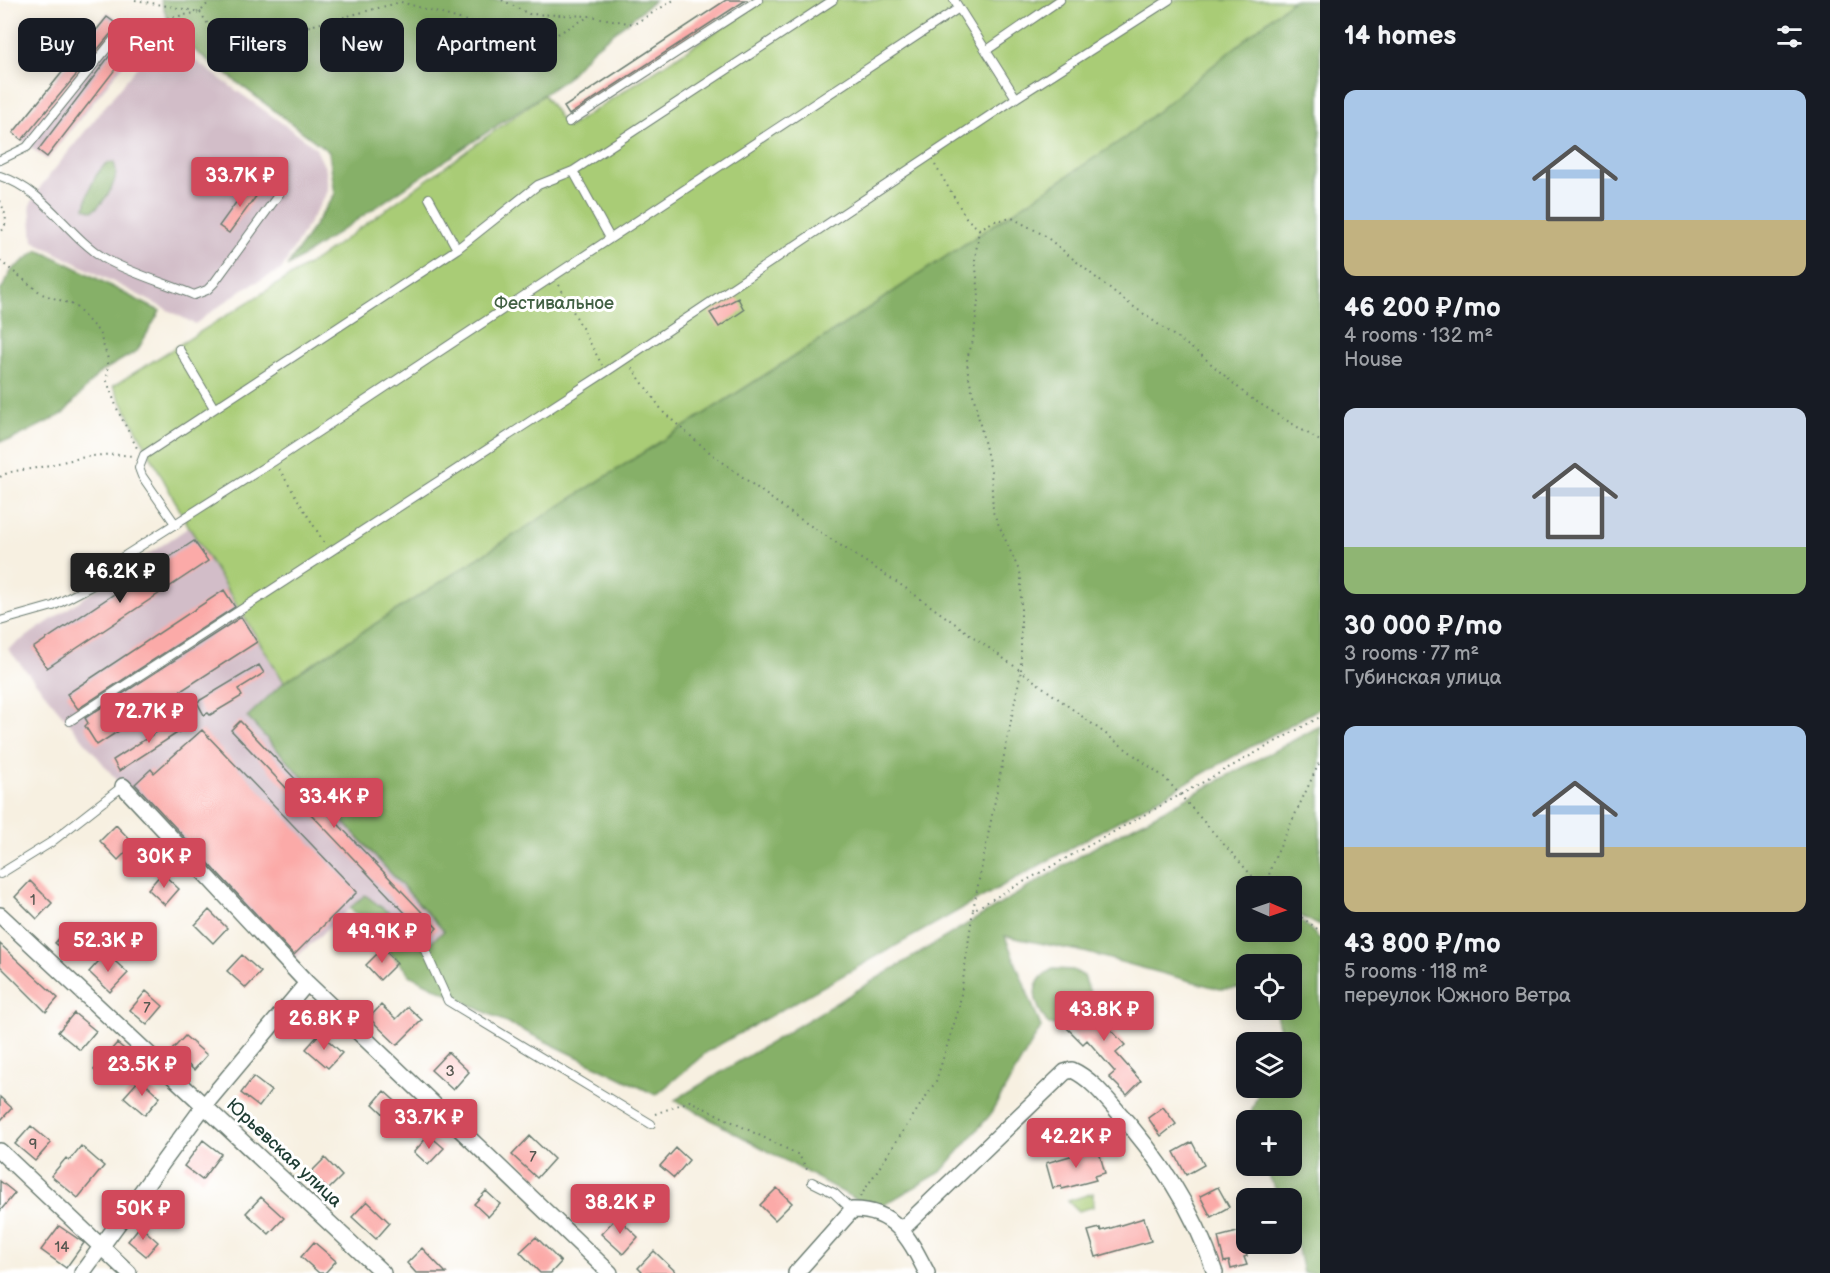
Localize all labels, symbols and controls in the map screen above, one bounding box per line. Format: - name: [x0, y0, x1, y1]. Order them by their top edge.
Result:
- chip: Buy: [18, 18, 96, 72]
- chip: Rent: [108, 18, 195, 72]
- chip: Filters: [207, 18, 308, 72]
- chip: New: [320, 18, 404, 72]
- chip: Apartment: [416, 18, 557, 72]
- icon: filters: [1773, 20, 1806, 53]
- text: 14 homes: [1344, 21, 1456, 52]
- icon: home: [1521, 129, 1629, 237]
- pin: 33.7K ₽: [185, 157, 295, 208]
- text: 33.7K ₽: [205, 164, 275, 188]
- park label: Фестивальное: [494, 293, 614, 314]
- text: 46 200 ₽/mo: [1344, 293, 1501, 324]
- text: 4 rooms · 132 m²: [1344, 324, 1493, 348]
- text: House: [1344, 348, 1403, 372]
- icon: home: [1521, 447, 1629, 555]
- pin: 46.2K ₽: [65, 553, 175, 604]
- text: 46.2K ₽: [85, 560, 155, 584]
- text: 30 000 ₽/mo: [1344, 611, 1502, 642]
- text: 3 rooms · 77 m²: [1344, 642, 1479, 666]
- text: Губинская улица: [1344, 666, 1501, 690]
- pin: 72.7K ₽: [94, 693, 204, 744]
- text: 72.7K ₽: [114, 700, 184, 724]
- icon: home: [1521, 765, 1629, 873]
- pin: 33.4K ₽: [279, 778, 389, 829]
- text: 33.4K ₽: [299, 785, 369, 809]
- pin: 30K ₽: [122, 838, 206, 889]
- text: 30K ₽: [137, 845, 191, 869]
- north arrow: [1236, 876, 1302, 942]
- map controls: [1236, 876, 1302, 1254]
- house number: 1: [30, 891, 36, 910]
- pin: 49.9K ₽: [327, 913, 437, 964]
- text: 49.9K ₽: [347, 920, 417, 944]
- pin: 52.3K ₽: [53, 922, 163, 973]
- text: 52.3K ₽: [73, 929, 143, 953]
- text: 43 800 ₽/mo: [1344, 929, 1501, 960]
- button: locate: [1236, 954, 1302, 1020]
- text: 5 rooms · 118 m²: [1344, 960, 1488, 984]
- text: переулок Южного Ветра: [1344, 984, 1571, 1008]
- pin: 43.8K ₽: [1049, 991, 1159, 1042]
- text: 43.8K ₽: [1069, 998, 1139, 1022]
- house number: 7: [143, 999, 151, 1018]
- pin: 26.8K ₽: [269, 1000, 379, 1051]
- text: 26.8K ₽: [288, 1007, 360, 1031]
- button: layers: [1236, 1032, 1302, 1098]
- pin: 23.5K ₽: [87, 1046, 197, 1097]
- text: 23.5K ₽: [107, 1053, 177, 1077]
- house number: 3: [445, 1062, 455, 1081]
- street label: Юрьевская улица: [222, 1094, 346, 1212]
- pin: 33.7K ₽: [374, 1099, 484, 1150]
- text: 33.7K ₽: [394, 1106, 464, 1130]
- button: +: [1236, 1110, 1302, 1176]
- pin: 42.2K ₽: [1021, 1118, 1131, 1169]
- text: 42.2K ₽: [1041, 1125, 1111, 1149]
- house number: 9: [29, 1135, 37, 1154]
- house number: 7: [529, 1148, 537, 1167]
- pin: 38.2K ₽: [565, 1184, 675, 1235]
- button: −: [1236, 1188, 1302, 1254]
- pin: 50K ₽: [101, 1190, 185, 1241]
- text: 38.2K ₽: [585, 1191, 655, 1215]
- text: 50K ₽: [116, 1197, 170, 1221]
- house number: 14: [55, 1238, 69, 1257]

